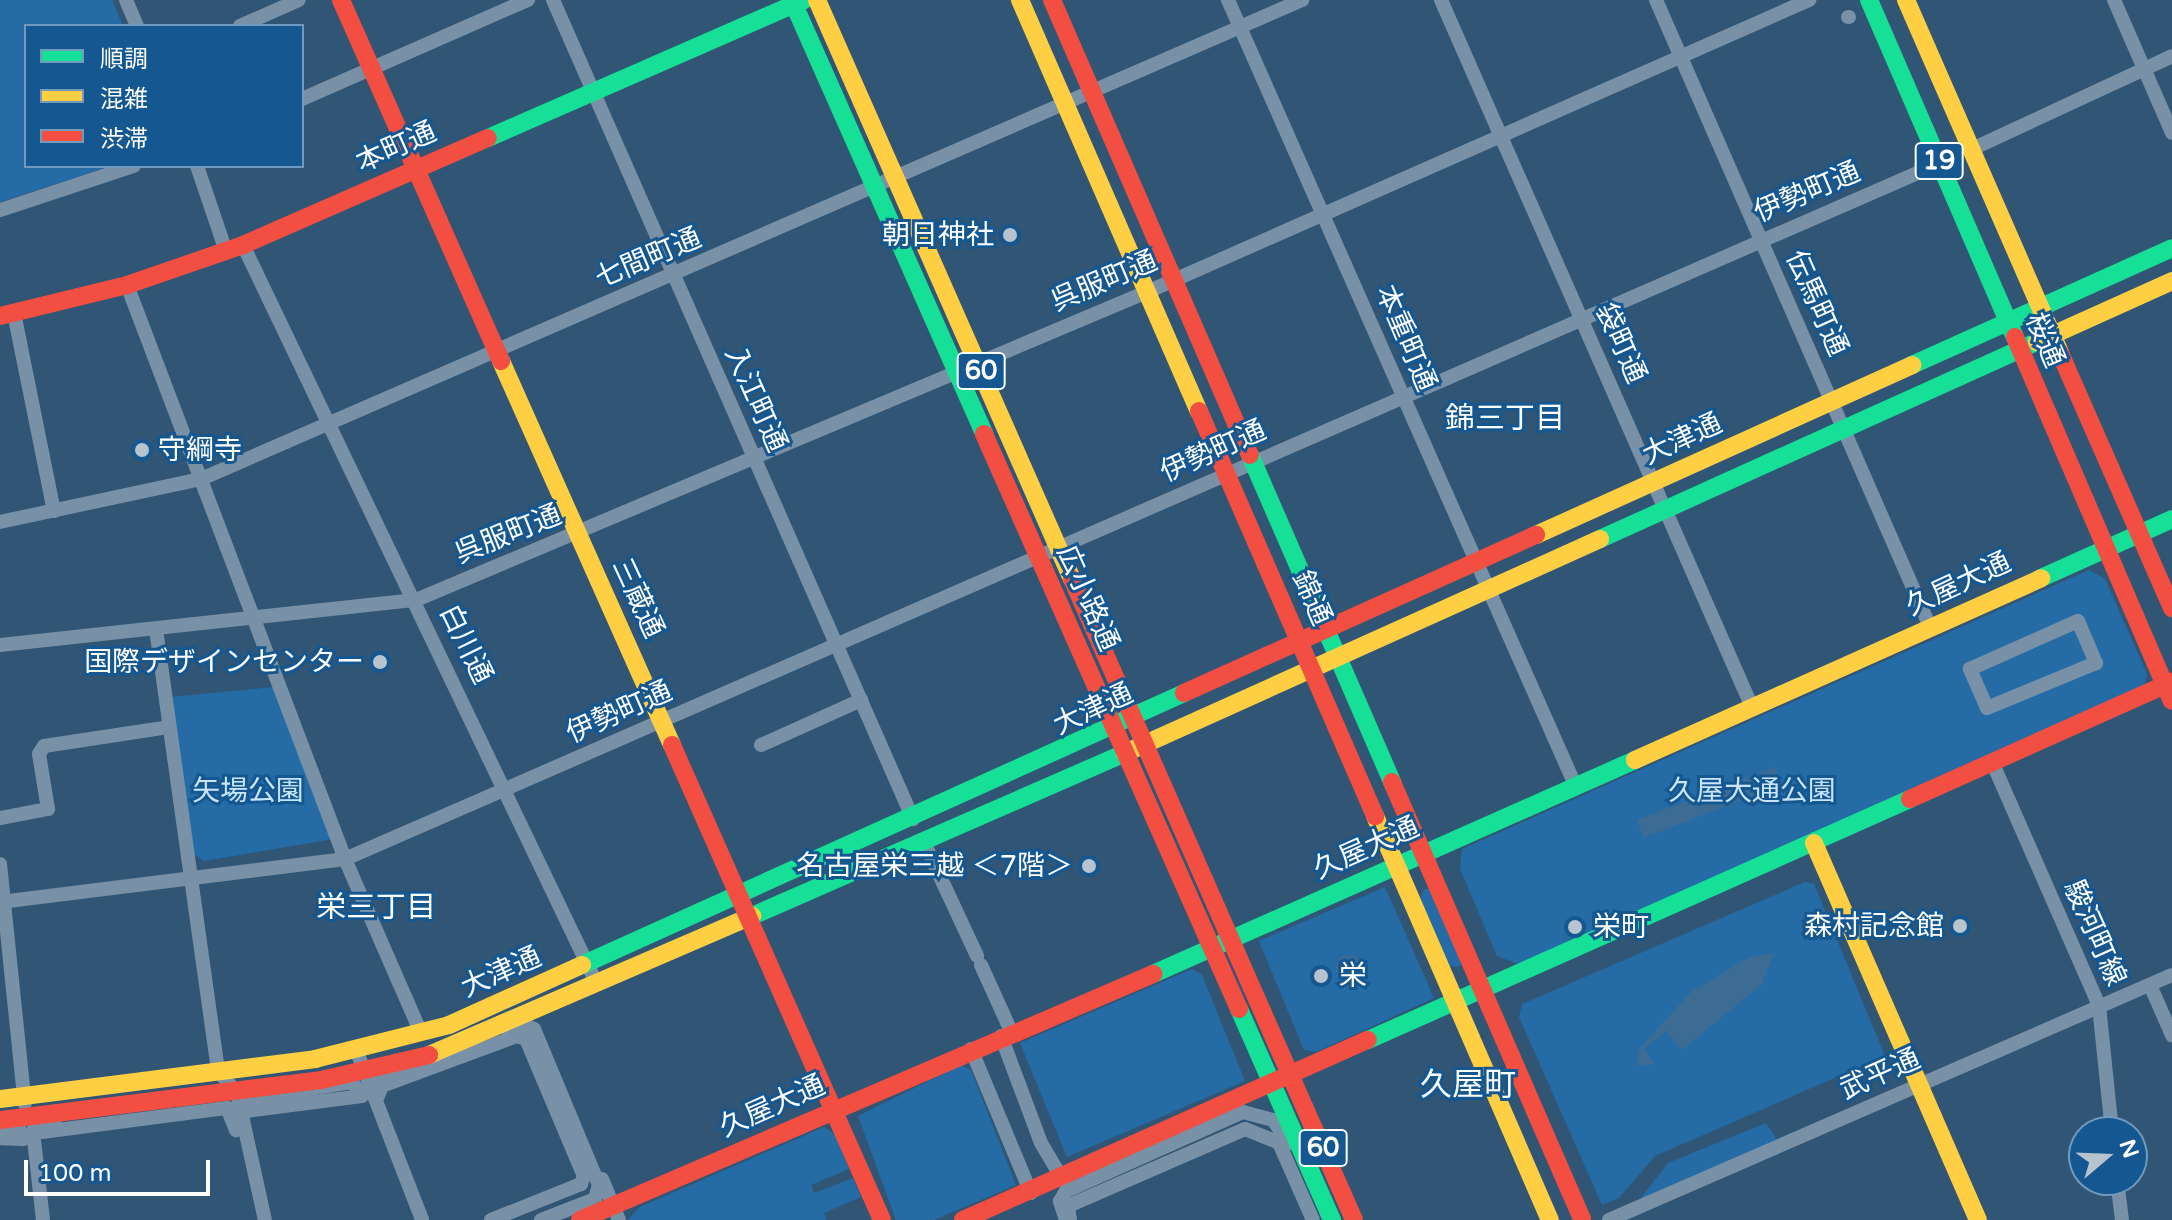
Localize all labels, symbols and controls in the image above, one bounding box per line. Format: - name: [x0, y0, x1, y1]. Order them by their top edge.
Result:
- legend: [24, 24, 304, 168]
- text: 順調: [100, 45, 148, 74]
- text: 混雑: [100, 85, 148, 114]
- street label: 本町通: [351, 115, 441, 179]
- text: 渋滞: [100, 125, 148, 154]
- road number: 19: [1913, 139, 1965, 183]
- street label: 伊勢町通: [1749, 155, 1865, 229]
- place label: 朝日神社: [882, 218, 994, 252]
- street label: 七間町通: [590, 221, 706, 295]
- marker: 朝日神社: [1001, 226, 1019, 244]
- street label: 呉服町通: [1046, 244, 1162, 318]
- street label: 伝馬町通: [1779, 245, 1855, 361]
- street label: 本重町通: [1369, 280, 1443, 396]
- street label: 袋町通: [1589, 298, 1653, 388]
- street label: 桜通: [2019, 308, 2071, 372]
- street label: 入江町通: [718, 341, 794, 457]
- road number: 60: [955, 349, 1007, 393]
- district label: 錦三丁目: [1445, 401, 1565, 437]
- street label: 大津通: [1637, 406, 1727, 472]
- street label: 伊勢町通: [1155, 413, 1271, 489]
- place label: 守綱寺: [158, 433, 242, 467]
- marker: 守綱寺: [133, 441, 151, 459]
- street label: 呉服町通: [450, 497, 566, 571]
- street label: 広小路通: [1050, 540, 1126, 656]
- street label: 久屋大通: [1900, 545, 2016, 623]
- street label: 三蔵通: [605, 553, 671, 643]
- street label: 錦通: [1285, 566, 1339, 630]
- street label: 白川通: [432, 599, 500, 689]
- place label: 国際デザインセンター: [84, 645, 364, 679]
- marker: 国際デザインセンター: [371, 653, 389, 671]
- street label: 伊勢町通: [561, 674, 677, 750]
- street label: 大津通: [1048, 676, 1138, 742]
- park label: 矢場公園: [192, 774, 304, 808]
- park label: 久屋大通公園: [1668, 774, 1836, 808]
- street label: 久屋大通: [1308, 810, 1424, 886]
- place label: 名古屋栄三越 ＜7階＞: [796, 849, 1073, 883]
- marker: 名古屋栄三越 ＜7階＞: [1080, 857, 1098, 875]
- street label: 駿河町線: [2057, 875, 2133, 991]
- district label: 栄三丁目: [316, 890, 436, 926]
- place label: 森村記念館: [1804, 909, 1944, 943]
- place label: 栄町: [1593, 910, 1649, 944]
- marker: 栄町: [1564, 916, 1586, 938]
- marker: 森村記念館: [1951, 917, 1969, 935]
- street label: 大津通: [456, 940, 546, 1004]
- place label: 栄: [1339, 959, 1367, 993]
- marker: 栄: [1310, 965, 1332, 987]
- street label: 武平通: [1835, 1042, 1925, 1106]
- district label: 久屋町: [1420, 1066, 1516, 1104]
- street label: 久屋大通: [714, 1068, 830, 1144]
- north arrow: [2068, 1116, 2148, 1196]
- road number: 60: [1297, 1126, 1349, 1170]
- text: N: [2114, 1136, 2144, 1161]
- scale bar: [28, 1144, 214, 1194]
- text: 100 m: [38, 1159, 112, 1188]

